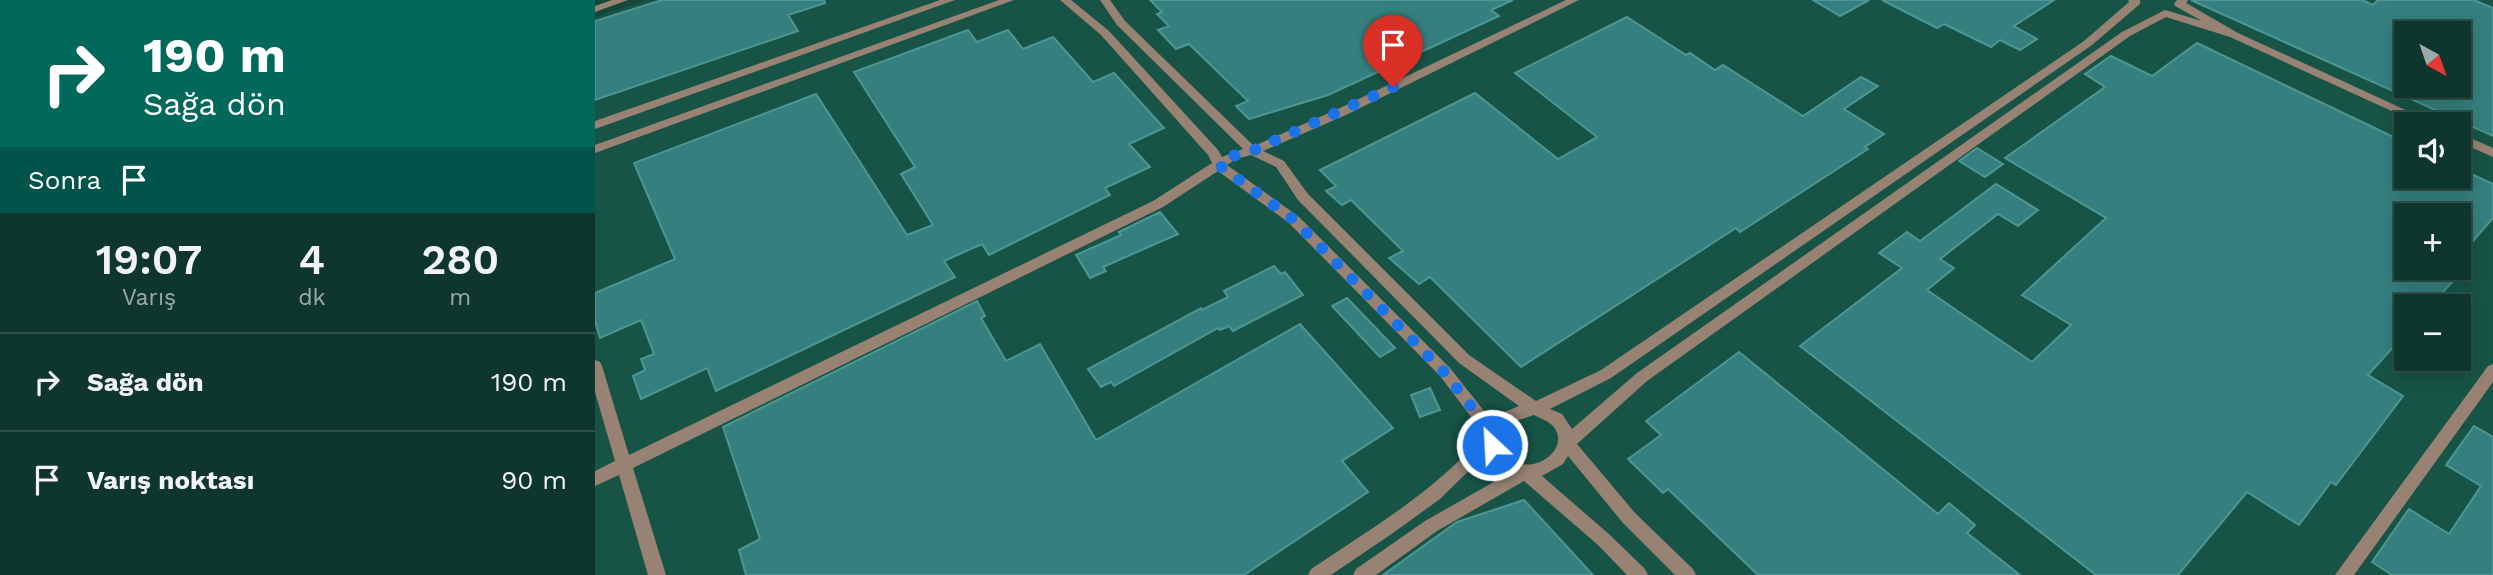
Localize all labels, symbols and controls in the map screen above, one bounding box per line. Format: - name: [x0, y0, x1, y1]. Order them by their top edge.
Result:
- pin: [1363, 15, 1423, 87]
- north arrow: [2394, 21, 2471, 98]
- map controls: [2394, 21, 2471, 371]
- text: 190 m: [143, 26, 286, 84]
- icon: arrive: [1374, 26, 1412, 64]
- icon: right: [28, 28, 119, 119]
- text: Sağa dön: [143, 85, 286, 123]
- button: sound: [2394, 112, 2471, 189]
- icon: arrive: [115, 161, 153, 199]
- text: Sonra: [28, 165, 101, 195]
- button: +: [2394, 203, 2471, 280]
- text: 19:07: [96, 235, 202, 284]
- text: 4: [299, 235, 325, 284]
- text: 280: [421, 235, 499, 284]
- text: Varış: [122, 284, 176, 311]
- text: dk: [298, 284, 326, 311]
- text: m: [449, 284, 471, 311]
- button: −: [2394, 294, 2471, 371]
- icon: right: [28, 363, 66, 401]
- text: Sağa dön: [87, 367, 204, 397]
- text: 190 m: [491, 367, 567, 397]
- position arrow: [1455, 408, 1529, 482]
- icon: arrive: [28, 461, 66, 499]
- text: Varış noktası: [87, 465, 254, 495]
- text: 90 m: [501, 465, 567, 495]

